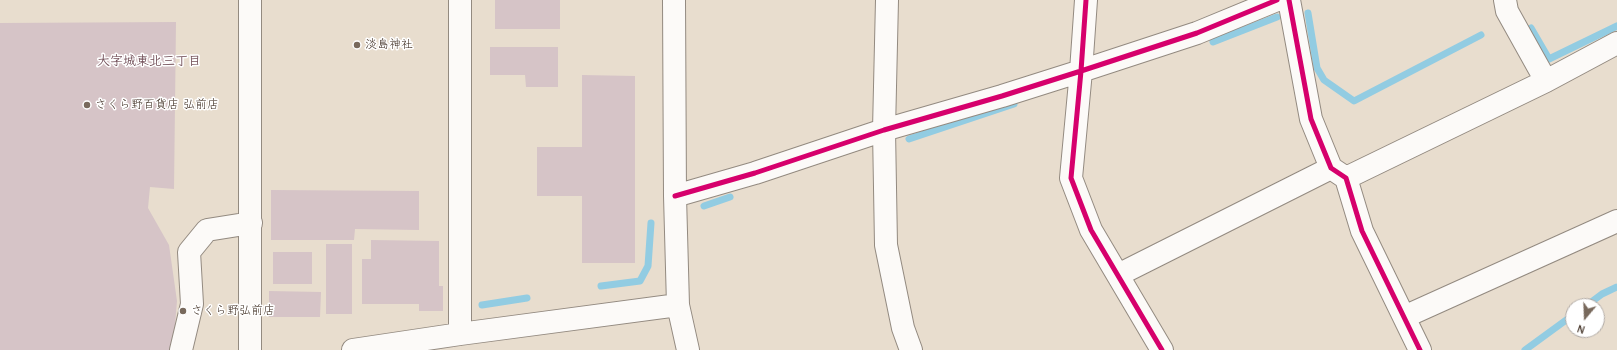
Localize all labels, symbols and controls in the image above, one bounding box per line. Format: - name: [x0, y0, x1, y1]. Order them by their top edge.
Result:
- place label: 淡島神社: [365, 38, 413, 52]
- marker: 淡島神社: [352, 40, 362, 50]
- district label: 大字城東北三丁目: [97, 53, 201, 69]
- place label: さくら野百貨店 弘前店: [95, 98, 219, 112]
- marker: さくら野百貨店 弘前店: [82, 100, 92, 110]
- north arrow: [1565, 298, 1605, 338]
- place label: さくら野弘前店: [191, 304, 275, 318]
- marker: さくら野弘前店: [178, 306, 188, 316]
- text: N: [1576, 322, 1587, 336]

